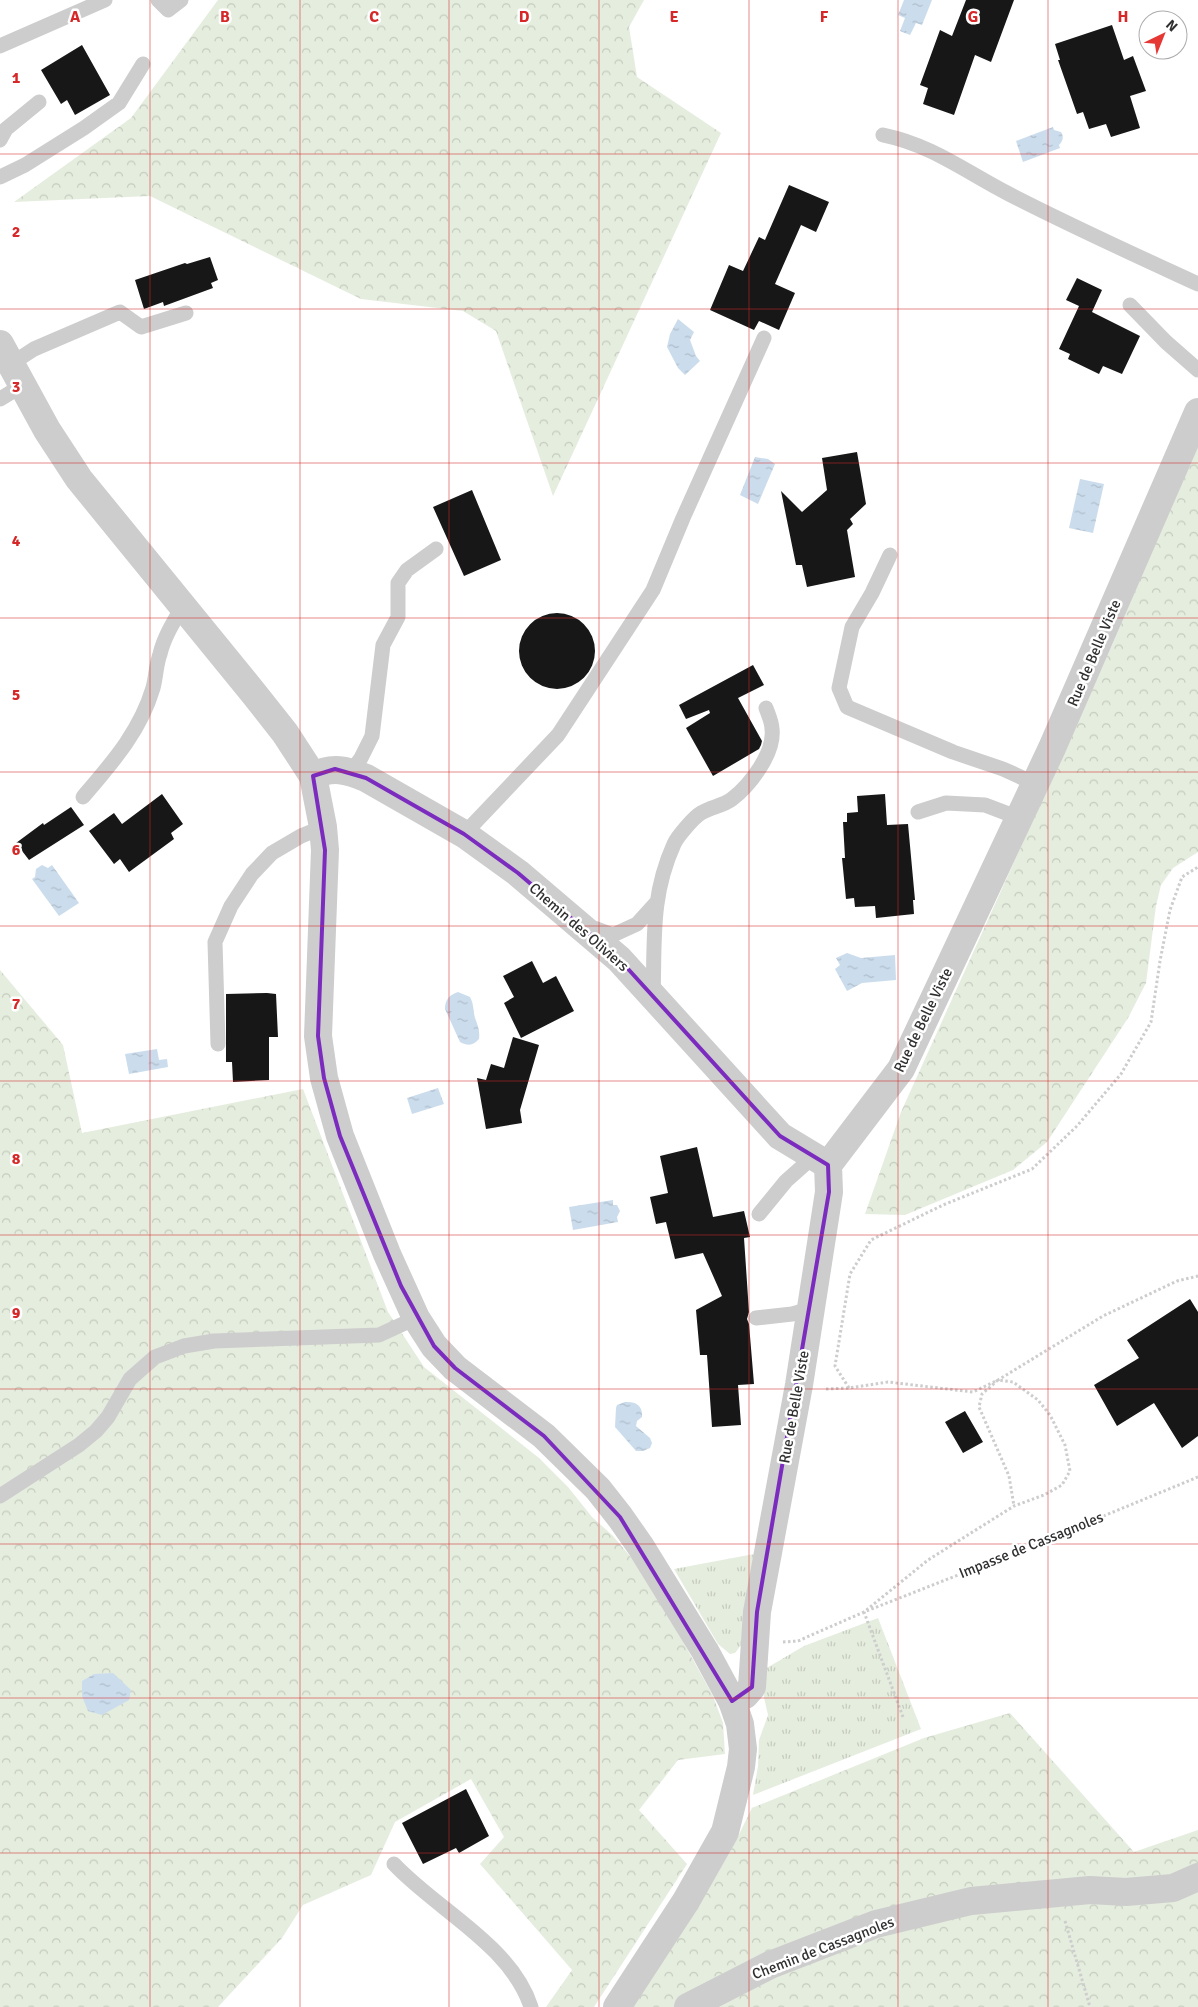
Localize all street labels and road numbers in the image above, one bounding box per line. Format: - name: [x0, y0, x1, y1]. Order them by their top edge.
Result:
- street label: Rue de Belle Viste: [1063, 597, 1125, 709]
- street label: Chemin des Oliviers: [526, 879, 633, 975]
- street label: Rue de Belle Viste: [890, 965, 956, 1075]
- street label: Rue de Belle Viste: [775, 1349, 813, 1465]
- street label: Impasse de Cassagnoles: [956, 1508, 1106, 1582]
- street label: Chemin de Cassagnoles: [750, 1912, 897, 1983]

